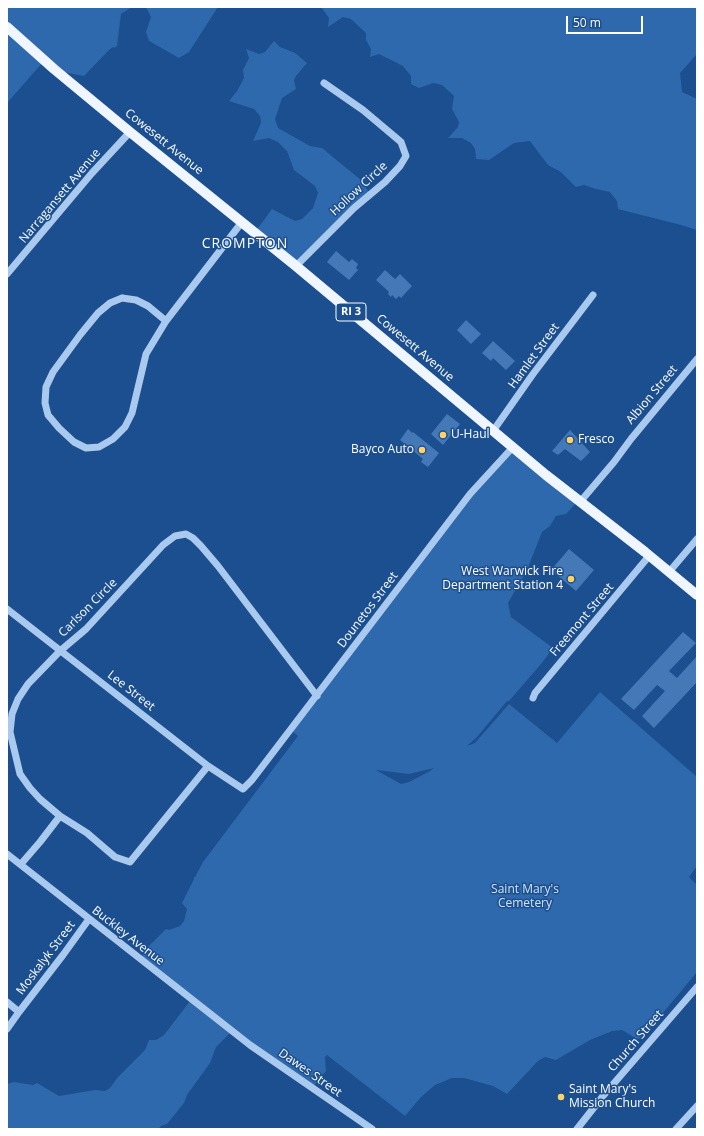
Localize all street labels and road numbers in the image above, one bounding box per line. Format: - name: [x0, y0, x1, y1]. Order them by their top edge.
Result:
- street label: Cowesett Avenue: [122, 106, 206, 178]
- street label: Narragansett Avenue: [16, 146, 104, 246]
- street label: Hollow Circle: [327, 159, 391, 219]
- road number: RI 3: [336, 303, 366, 321]
- street label: Cowesett Avenue: [373, 311, 457, 385]
- street label: Hamlet Street: [505, 320, 563, 392]
- street label: Albion Street: [623, 363, 681, 427]
- street label: Dounetos Street: [335, 569, 401, 651]
- street label: Carlson Circle: [56, 576, 120, 640]
- street label: Freemont Street: [547, 580, 617, 660]
- street label: Lee Street: [104, 668, 158, 714]
- street label: Buckley Avenue: [89, 903, 167, 969]
- street label: Moskalyk Street: [14, 918, 78, 998]
- street label: Church Street: [605, 1007, 667, 1075]
- street label: Dawes Street: [276, 1046, 344, 1100]

